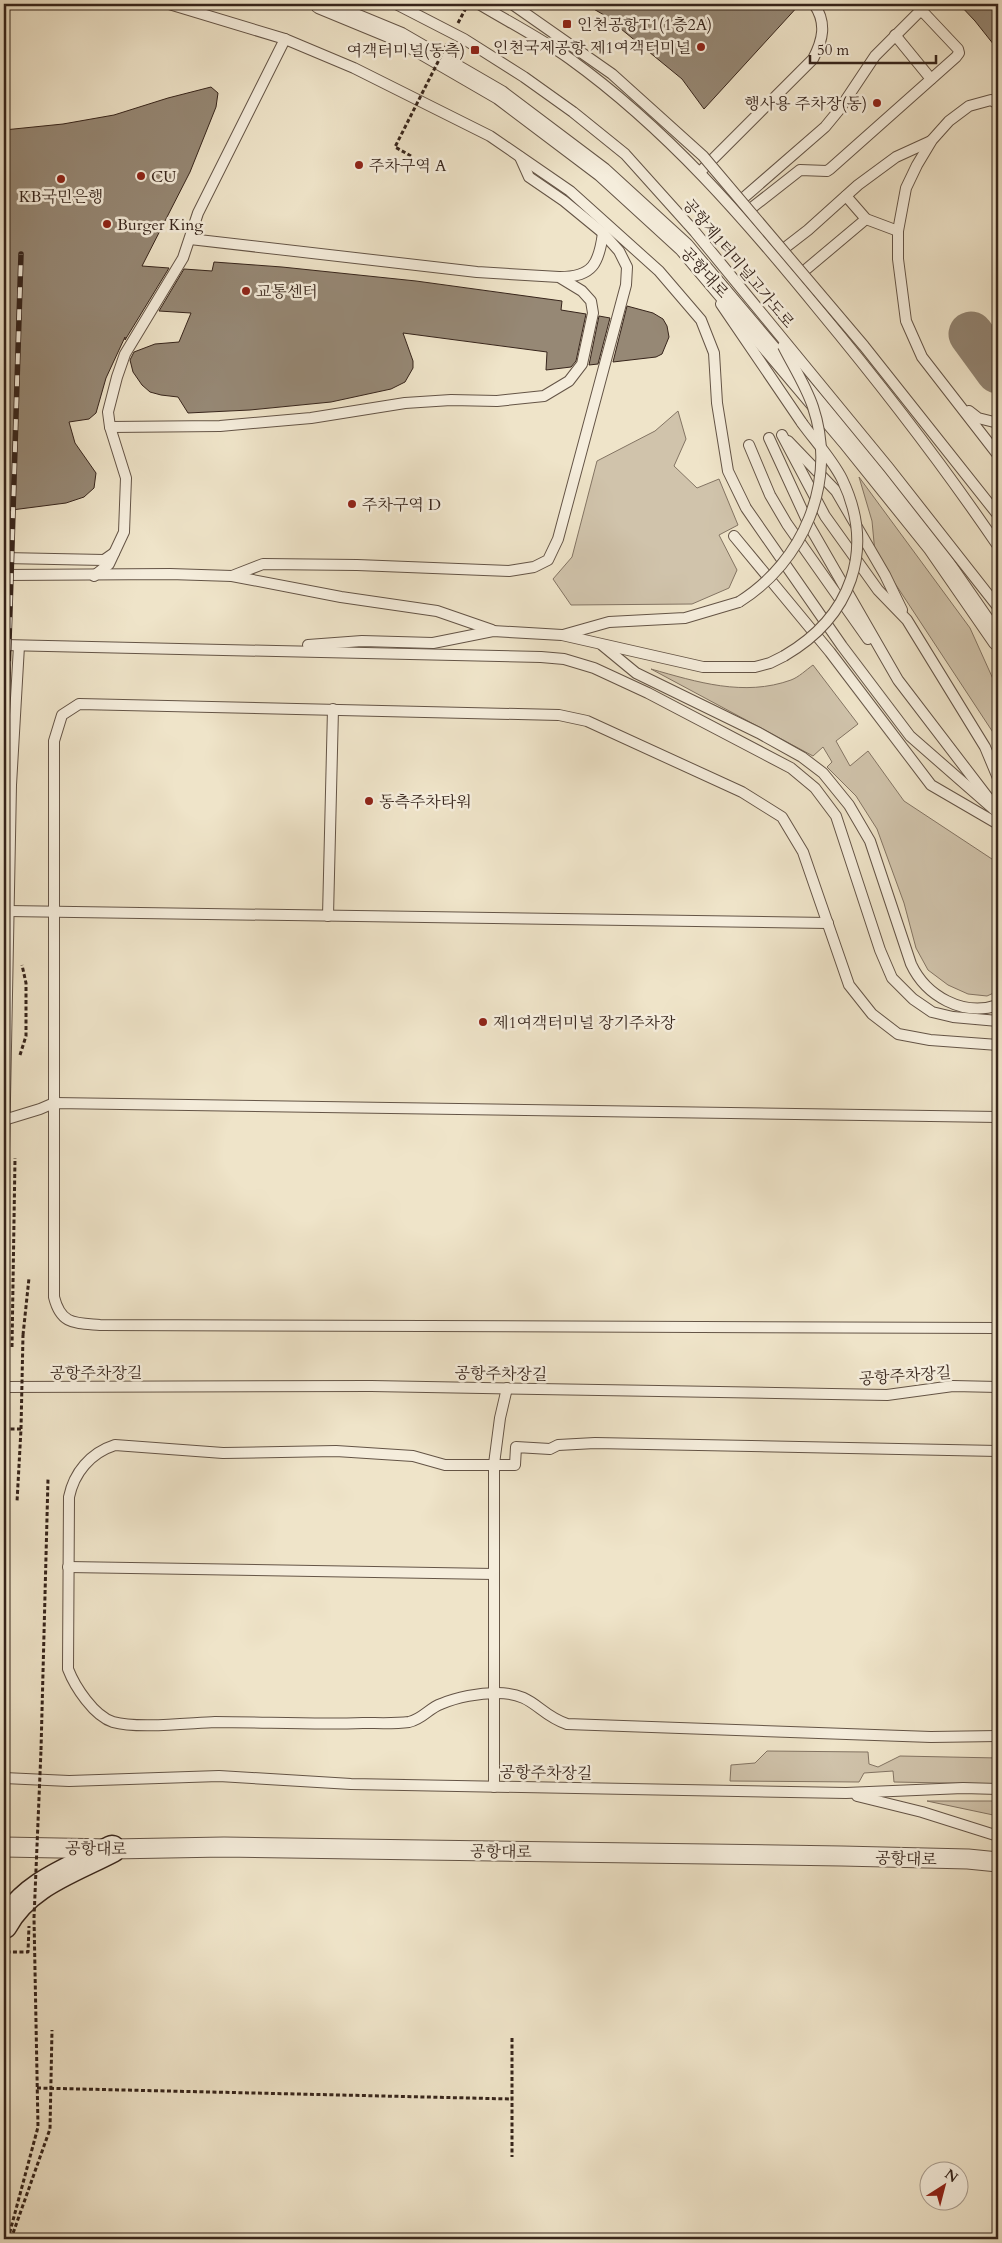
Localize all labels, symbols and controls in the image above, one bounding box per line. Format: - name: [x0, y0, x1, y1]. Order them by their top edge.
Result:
- place label: 인천공항T1(1층2A): [577, 14, 712, 36]
- marker: 인천공항T1(1층2A): [561, 18, 573, 30]
- scale bar: [810, 32, 936, 64]
- place label: 인천국제공항 제1여객터미널: [493, 37, 691, 59]
- place label: 여객터미널(동측): [347, 40, 465, 62]
- text: 50 m: [817, 40, 849, 60]
- marker: 인천국제공항 제1여객터미널: [695, 41, 707, 53]
- marker: 여객터미널(동측): [469, 44, 481, 56]
- place label: 행사용 주차장(동): [744, 93, 867, 115]
- marker: 행사용 주차장(동): [871, 97, 883, 109]
- place label: 주차구역 A: [369, 155, 447, 177]
- marker: 주차구역 A: [353, 159, 365, 171]
- place label: CU: [151, 166, 176, 188]
- marker: CU: [135, 170, 147, 182]
- marker: KB국민은행: [55, 173, 67, 185]
- place label: KB국민은행: [19, 186, 103, 208]
- street label: 공항제1터미널고가도로: [677, 194, 799, 333]
- place label: Burger King: [117, 214, 203, 236]
- marker: Burger King: [101, 218, 113, 230]
- street label: 공항대로: [675, 242, 733, 303]
- place label: 교통센터: [256, 281, 318, 303]
- marker: 교통센터: [240, 285, 252, 297]
- place label: 주차구역 D: [362, 494, 441, 516]
- marker: 주차구역 D: [346, 498, 358, 510]
- place label: 동측주차타워: [379, 791, 472, 813]
- marker: 동측주차타워: [363, 795, 375, 807]
- place label: 제1여객터미널 장기주차장: [493, 1012, 676, 1034]
- marker: 제1여객터미널 장기주차장: [477, 1016, 489, 1028]
- street label: 공항주차장길: [50, 1362, 142, 1384]
- street label: 공항주차장길: [454, 1362, 548, 1386]
- street label: 공항주차장길: [858, 1362, 952, 1390]
- street label: 공항주차장길: [499, 1761, 593, 1785]
- street label: 공항대로: [65, 1837, 128, 1861]
- street label: 공항대로: [470, 1840, 533, 1864]
- street label: 공항대로: [875, 1847, 938, 1871]
- north arrow: [920, 2160, 970, 2210]
- text: N: [941, 2165, 962, 2187]

